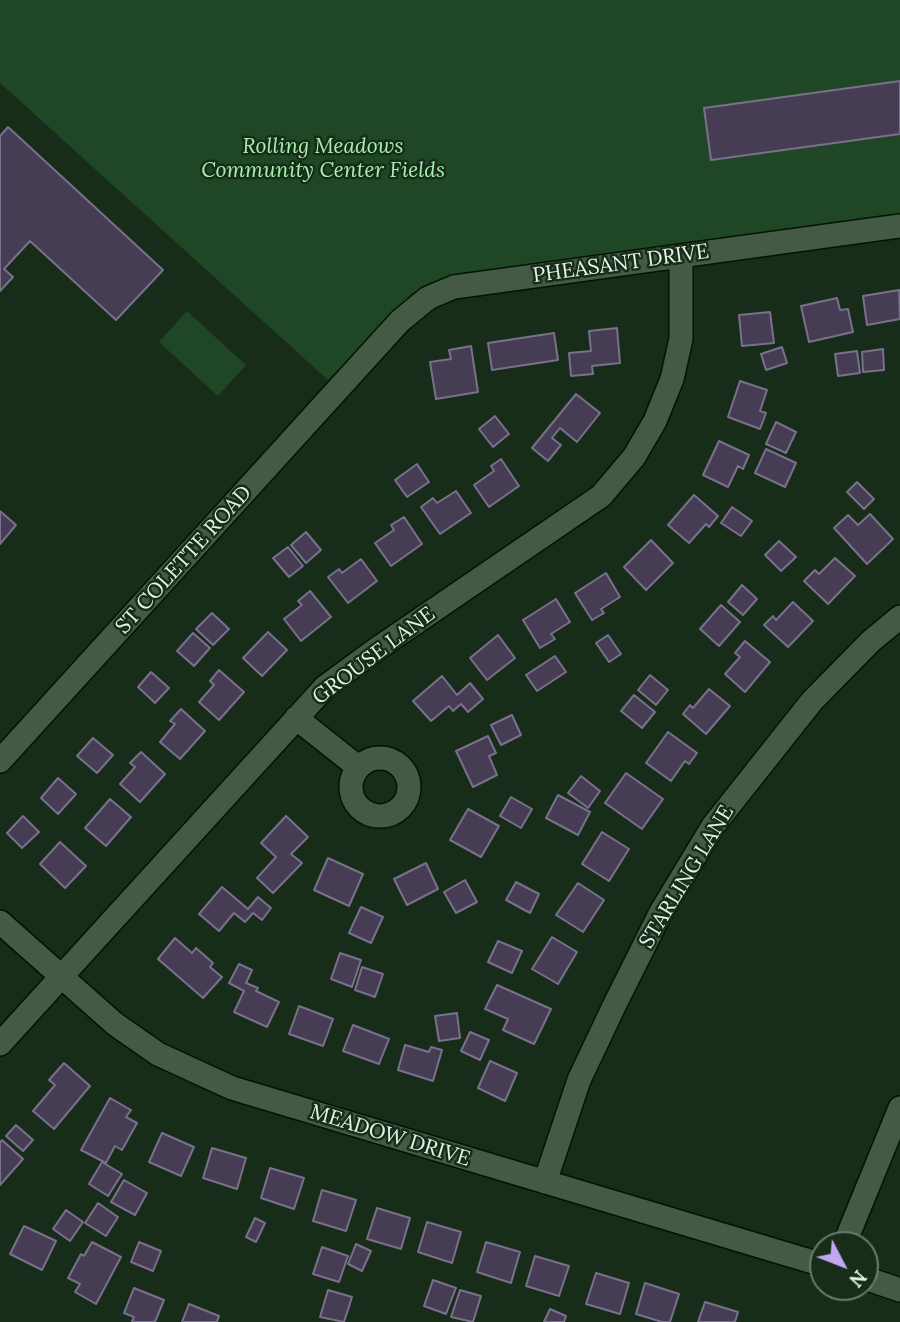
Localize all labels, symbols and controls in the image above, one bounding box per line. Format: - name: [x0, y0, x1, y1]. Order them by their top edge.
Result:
- park label: Rolling Meadows Community Center Fields: [201, 134, 445, 184]
- street label: PHEASANT DRIVE: [531, 239, 711, 289]
- street label: ST COLETTE ROAD: [111, 481, 257, 639]
- street label: GROUSE LANE: [308, 602, 440, 710]
- street label: STARLING LANE: [634, 801, 740, 953]
- street label: MEADOW DRIVE: [307, 1100, 473, 1172]
- north arrow: [809, 1231, 879, 1301]
- text: N: [844, 1265, 872, 1292]

